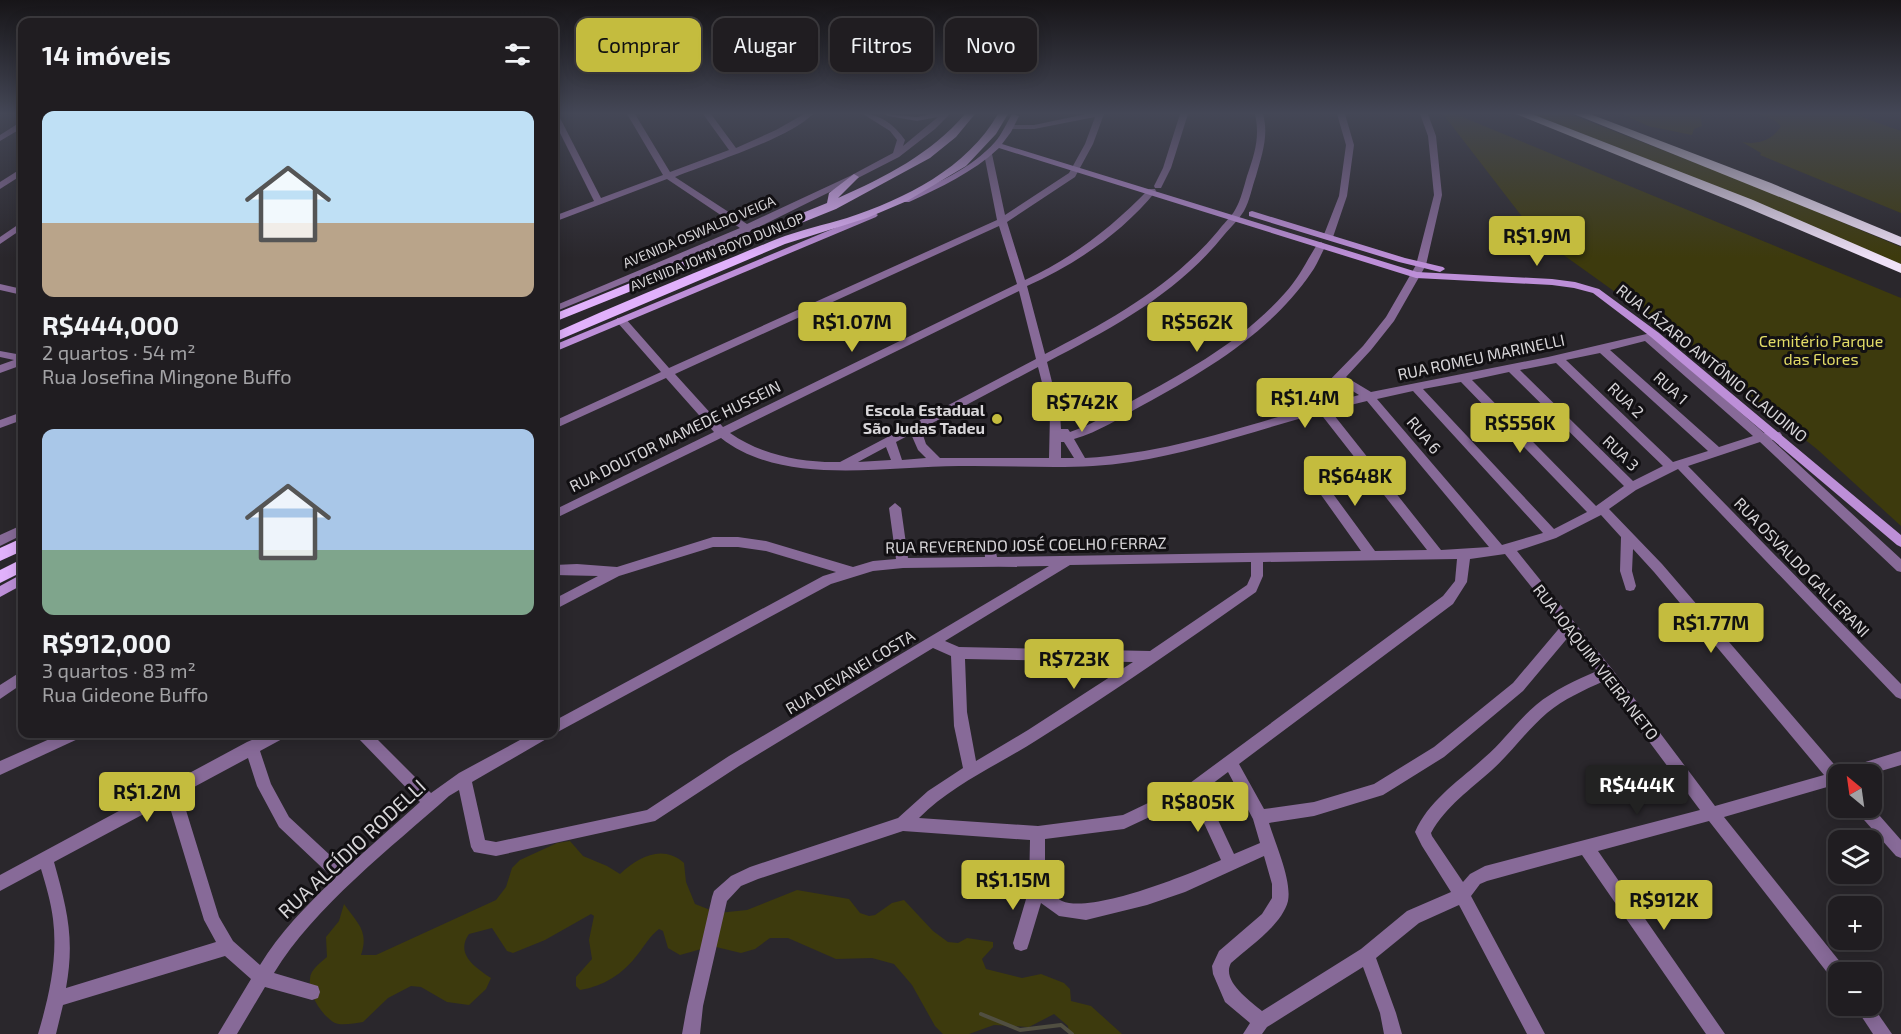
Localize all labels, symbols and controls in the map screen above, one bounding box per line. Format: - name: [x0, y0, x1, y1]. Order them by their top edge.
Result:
- chip: Comprar: [576, 18, 701, 72]
- chip: Alugar: [713, 18, 818, 72]
- chip: Filtros: [830, 18, 933, 72]
- chip: Novo: [945, 18, 1037, 72]
- icon: filters: [501, 38, 534, 71]
- text: 14 imóveis: [42, 39, 171, 70]
- icon: home: [234, 150, 342, 258]
- street label: AVENIDA OSWALDO VEIGA: [620, 192, 778, 271]
- street label: AVENIDA JOHN BOYD DUNLOP: [627, 209, 806, 294]
- pin: R$1.9M: [1488, 216, 1586, 267]
- text: R$1.9M: [1503, 223, 1571, 247]
- street label: RUA LÁZARO ANTÔNIO CLAUDINO: [1613, 280, 1812, 445]
- pin: R$1.07M: [797, 302, 907, 353]
- pin: R$562K: [1148, 302, 1246, 353]
- text: R$444,000: [42, 309, 179, 340]
- text: R$1.07M: [812, 309, 892, 333]
- text: R$562K: [1161, 309, 1233, 333]
- street label: RUA ROMEU MARINELLI: [1396, 330, 1566, 384]
- park label: Cemitério Parque das Flores: [1759, 331, 1883, 368]
- text: 2 quartos · 54 m²: [42, 340, 196, 364]
- text: Rua Josefina Mingone Buffo: [42, 364, 292, 388]
- street label: RUA 1: [1650, 367, 1693, 408]
- street label: RUA DOUTOR MAMEDE HUSSEIN: [566, 376, 784, 495]
- pin: R$1.4M: [1256, 378, 1354, 429]
- street label: RUA 2: [1604, 378, 1648, 421]
- pin: R$742K: [1033, 382, 1131, 433]
- text: R$1.4M: [1270, 385, 1340, 409]
- text: R$742K: [1046, 389, 1118, 413]
- place label: Escola Estadual São Judas Tadeu: [863, 400, 986, 437]
- pin: R$556K: [1471, 403, 1569, 454]
- text: R$556K: [1484, 410, 1556, 434]
- marker: Escola Estadual São Judas Tadeu: [990, 412, 1004, 426]
- street label: RUA 6: [1403, 412, 1445, 457]
- street label: RUA 3: [1599, 431, 1643, 474]
- pin: R$648K: [1306, 456, 1404, 507]
- text: R$648K: [1318, 463, 1392, 487]
- icon: home: [234, 468, 342, 576]
- street label: RUA OSVALDO GALLERANI: [1731, 493, 1874, 640]
- street label: RUA REVERENDO JOSÉ COELHO FERRAZ: [885, 533, 1167, 556]
- street label: RUA JOAQUIM VIEIRA NETO: [1529, 580, 1663, 744]
- pin: R$1.77M: [1656, 603, 1766, 654]
- text: R$1.77M: [1673, 610, 1749, 634]
- street label: RUA DEVANEI COSTA: [782, 625, 918, 718]
- text: R$912,000: [42, 627, 171, 658]
- pin: R$723K: [1025, 639, 1123, 690]
- text: R$723K: [1039, 646, 1109, 670]
- text: 3 quartos · 83 m²: [42, 658, 196, 682]
- text: Rua Gideone Buffo: [42, 682, 208, 706]
- north arrow: [1828, 764, 1882, 818]
- map controls: [1828, 764, 1882, 1016]
- pin: R$444K: [1588, 765, 1686, 816]
- pin: R$1.2M: [98, 772, 196, 823]
- text: R$444K: [1599, 772, 1675, 796]
- street label: RUA ALCÍDIO RODELLI: [273, 774, 430, 923]
- text: R$1.2M: [113, 779, 181, 803]
- pin: R$805K: [1149, 782, 1247, 833]
- text: R$805K: [1161, 789, 1235, 813]
- button: layers: [1828, 830, 1882, 884]
- pin: R$1.15M: [958, 860, 1068, 911]
- text: R$1.15M: [975, 867, 1051, 891]
- pin: R$912K: [1615, 880, 1713, 931]
- text: R$912K: [1629, 887, 1699, 911]
- button: +: [1828, 896, 1882, 950]
- button: −: [1828, 962, 1882, 1016]

